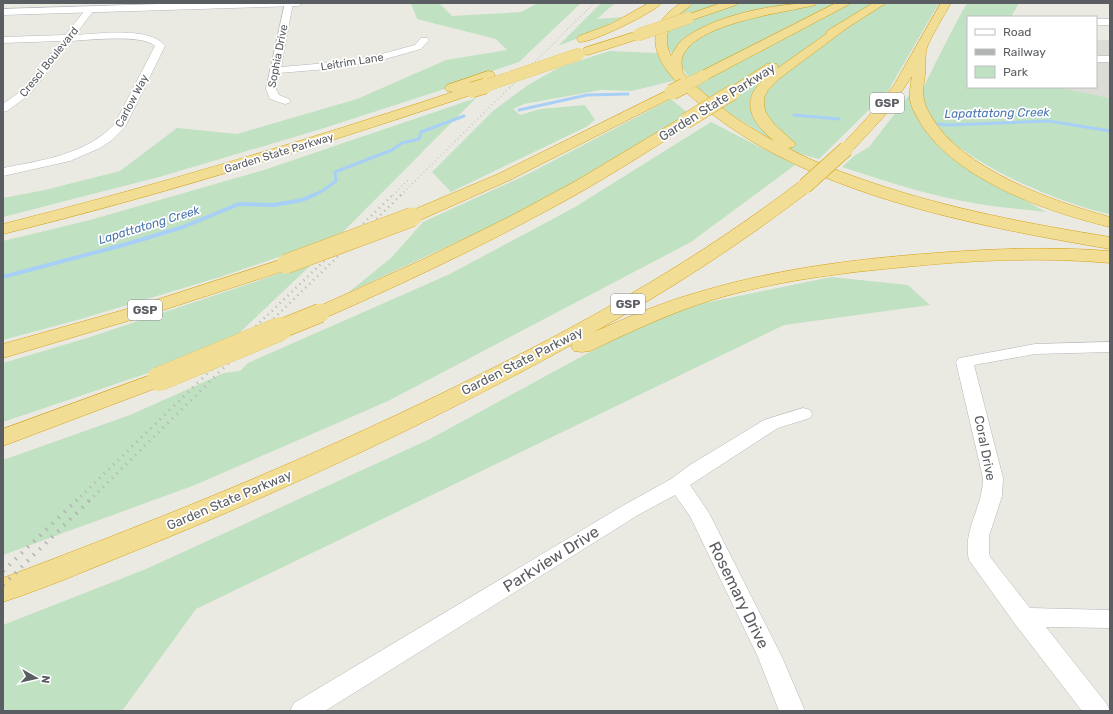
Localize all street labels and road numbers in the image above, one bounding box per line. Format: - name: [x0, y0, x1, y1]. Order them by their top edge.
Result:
- street label: Sophia Drive: [265, 23, 291, 89]
- street label: Cresci Boulevard: [17, 24, 81, 100]
- street label: Leitrim Lane: [320, 51, 384, 73]
- street label: Garden State Parkway: [656, 60, 778, 144]
- street label: Carlow Way: [113, 72, 151, 130]
- road number: GSP: [870, 93, 904, 113]
- street label: Garden State Parkway: [223, 130, 335, 176]
- road number: GSP: [611, 294, 645, 314]
- road number: GSP: [128, 300, 162, 320]
- street label: Garden State Parkway: [459, 324, 585, 398]
- street label: Coral Drive: [971, 414, 999, 482]
- street label: Garden State Parkway: [164, 467, 294, 533]
- street label: Parkview Drive: [499, 522, 603, 596]
- street label: Rosemary Drive: [705, 538, 773, 652]

